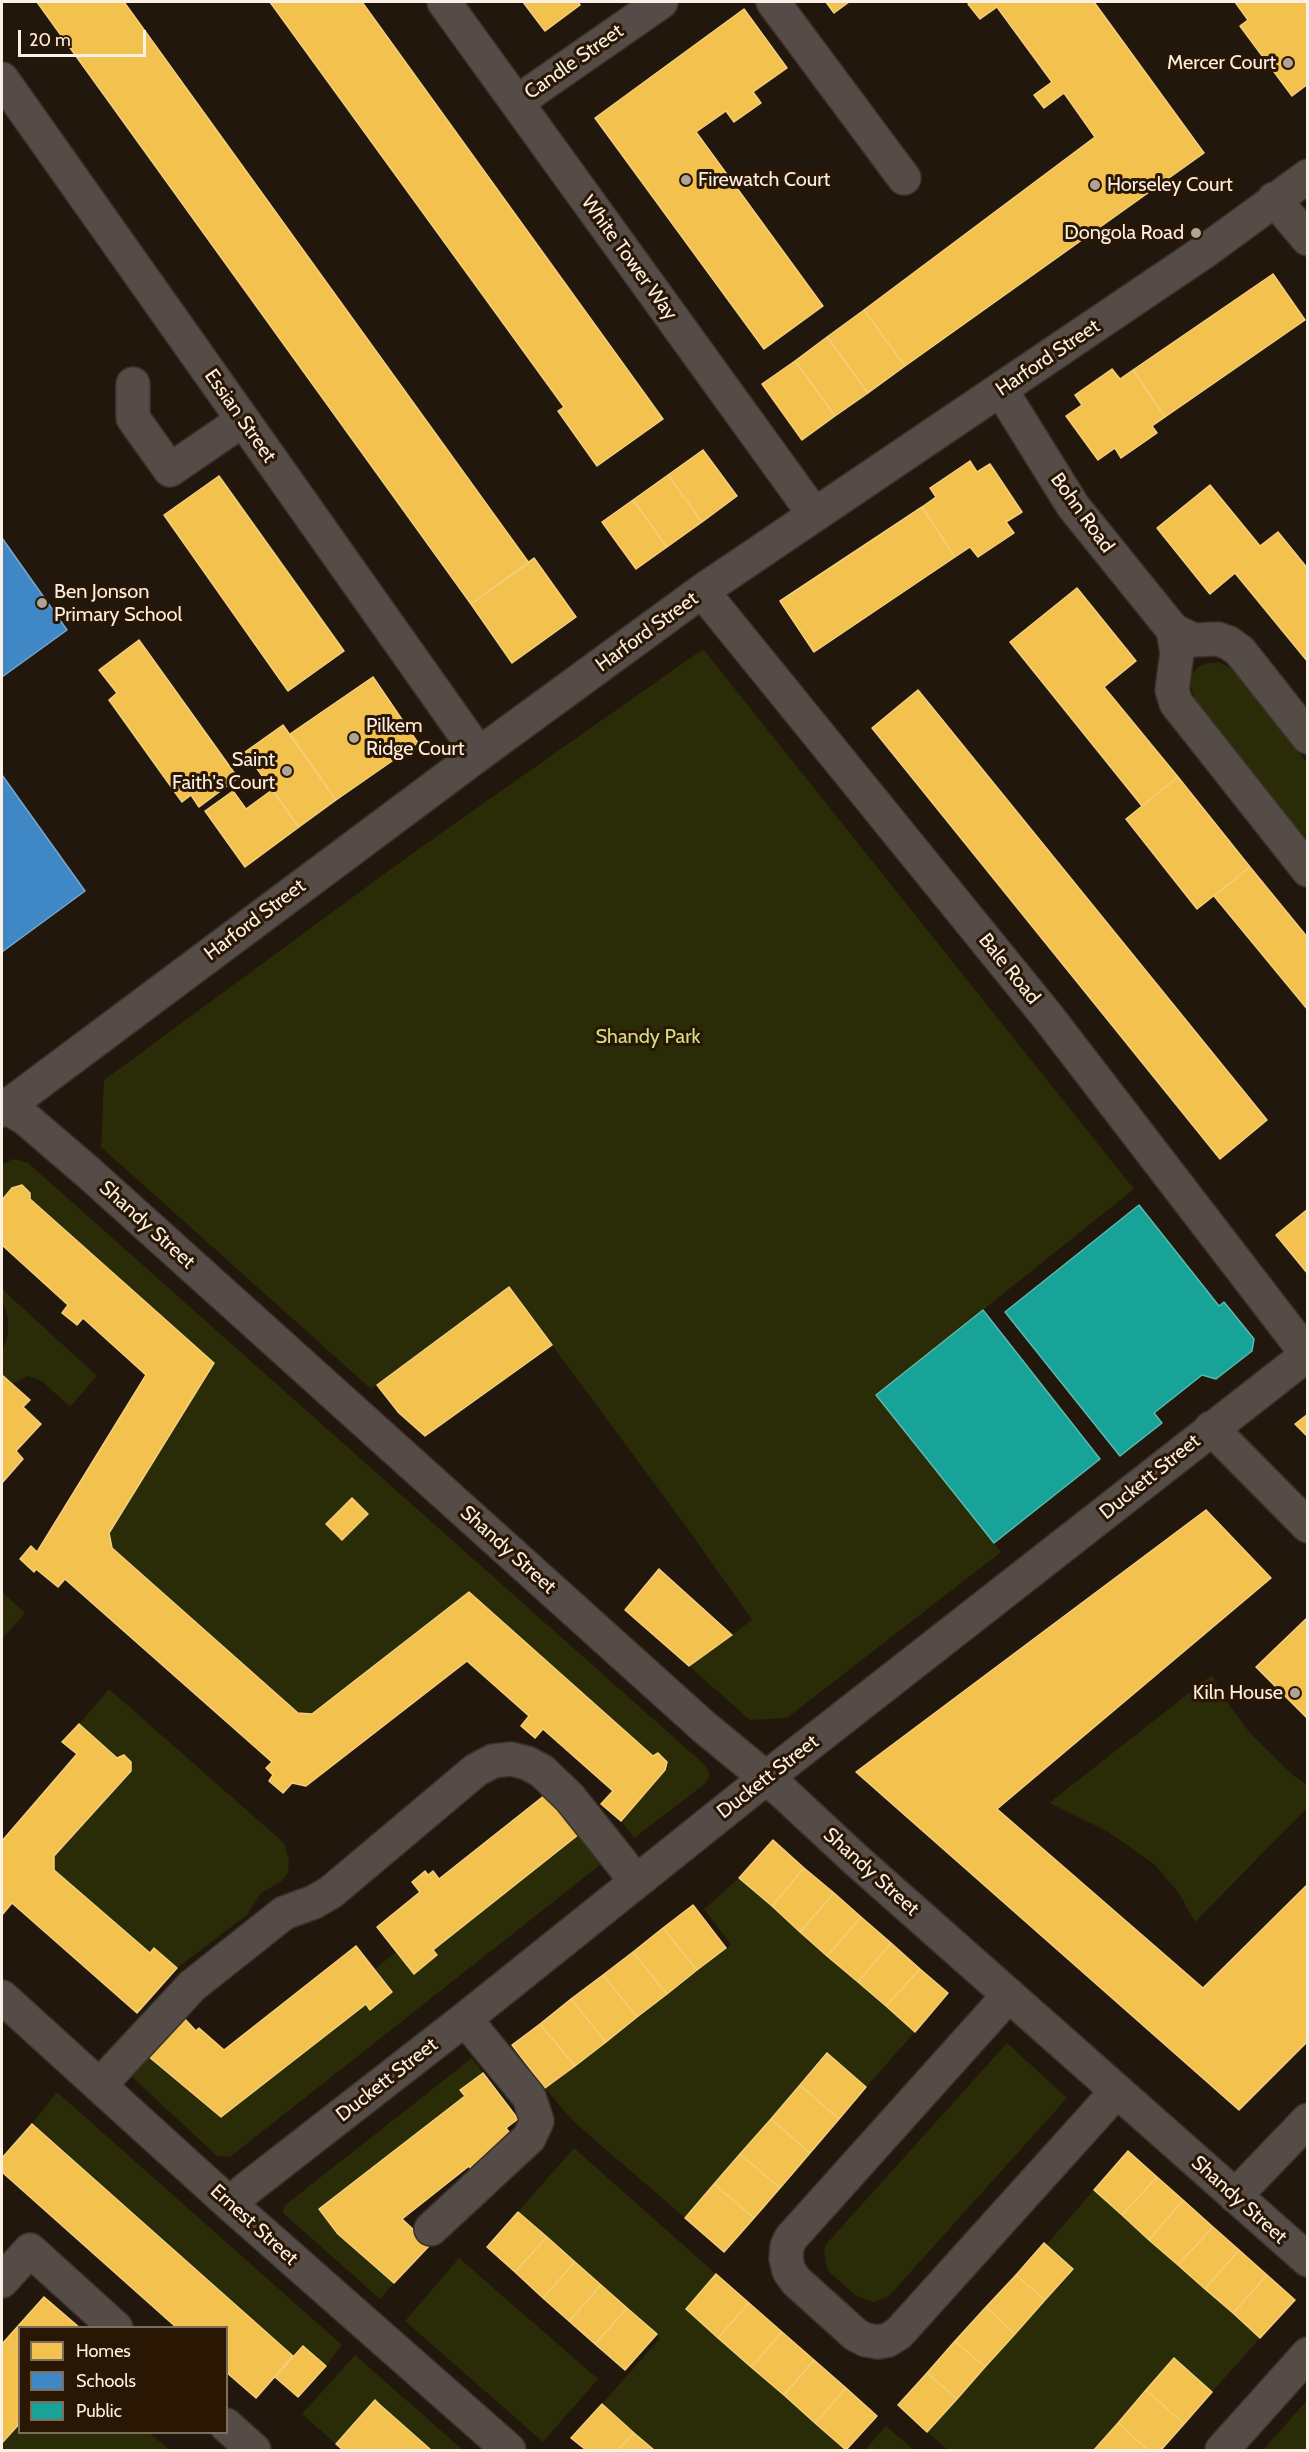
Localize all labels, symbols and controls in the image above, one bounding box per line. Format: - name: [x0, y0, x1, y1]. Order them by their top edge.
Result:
- scale bar: [21, 18, 148, 56]
- street label: Candle Street: [520, 19, 628, 105]
- text: 20 m: [29, 29, 71, 51]
- place label: Mercer Court: [1167, 51, 1276, 75]
- marker: Mercer Court: [1281, 56, 1295, 70]
- place label: Firewatch Court: [698, 168, 830, 192]
- marker: Firewatch Court: [679, 173, 693, 187]
- place label: Horseley Court: [1107, 173, 1233, 197]
- marker: Horseley Court: [1088, 178, 1102, 192]
- street label: White Tower Way: [576, 191, 682, 325]
- place label: Dongola Road: [1064, 221, 1184, 245]
- marker: Dongola Road: [1189, 226, 1203, 240]
- street label: Harford Street: [991, 314, 1105, 402]
- street label: Essian Street: [199, 365, 281, 467]
- street label: Bohn Road: [1045, 468, 1119, 558]
- place label: Ben Jonson Primary School: [54, 580, 182, 627]
- street label: Harford Street: [591, 587, 703, 677]
- marker: Ben Jonson Primary School: [35, 596, 49, 610]
- place label: Pilkem Ridge Court: [366, 714, 465, 761]
- marker: Pilkem Ridge Court: [347, 731, 361, 745]
- place label: Saint Faith's Court: [172, 748, 275, 795]
- marker: Saint Faith's Court: [280, 764, 294, 778]
- street label: Harford Street: [200, 874, 310, 966]
- street label: Bale Road: [973, 929, 1045, 1009]
- park label: Shandy Park: [596, 1025, 700, 1049]
- street label: Shandy Street: [94, 1176, 200, 1274]
- street label: Duckett Street: [1095, 1429, 1205, 1525]
- street label: Shandy Street: [455, 1501, 561, 1599]
- place label: Kiln House: [1193, 1681, 1283, 1705]
- marker: Kiln House: [1288, 1686, 1302, 1700]
- street label: Duckett Street: [712, 1730, 824, 1824]
- street label: Shandy Street: [818, 1823, 924, 1921]
- street label: Duckett Street: [331, 2033, 443, 2127]
- street label: Shandy Street: [1186, 2151, 1292, 2249]
- street label: Ernest Street: [205, 2179, 303, 2271]
- legend: [18, 2326, 228, 2434]
- text: Homes: [76, 2340, 131, 2362]
- text: Schools: [76, 2370, 136, 2392]
- text: Public: [76, 2400, 122, 2422]

